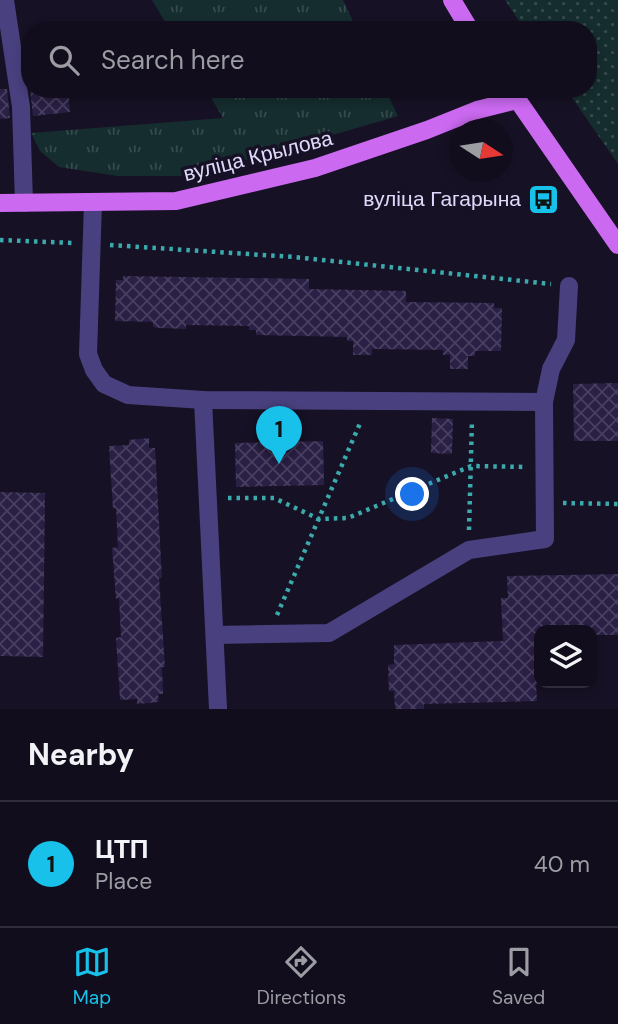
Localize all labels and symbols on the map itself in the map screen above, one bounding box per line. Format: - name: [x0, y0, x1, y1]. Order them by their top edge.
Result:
- north arrow: [450, 119, 513, 182]
- street label: вуліца Крылова: [181, 124, 336, 188]
- bus stop icon: вуліца Гагарына: [527, 182, 561, 216]
- place label: вуліца Гагарына: [363, 185, 521, 213]
- pin: 1: [256, 406, 302, 464]
- your location: [395, 477, 429, 511]

